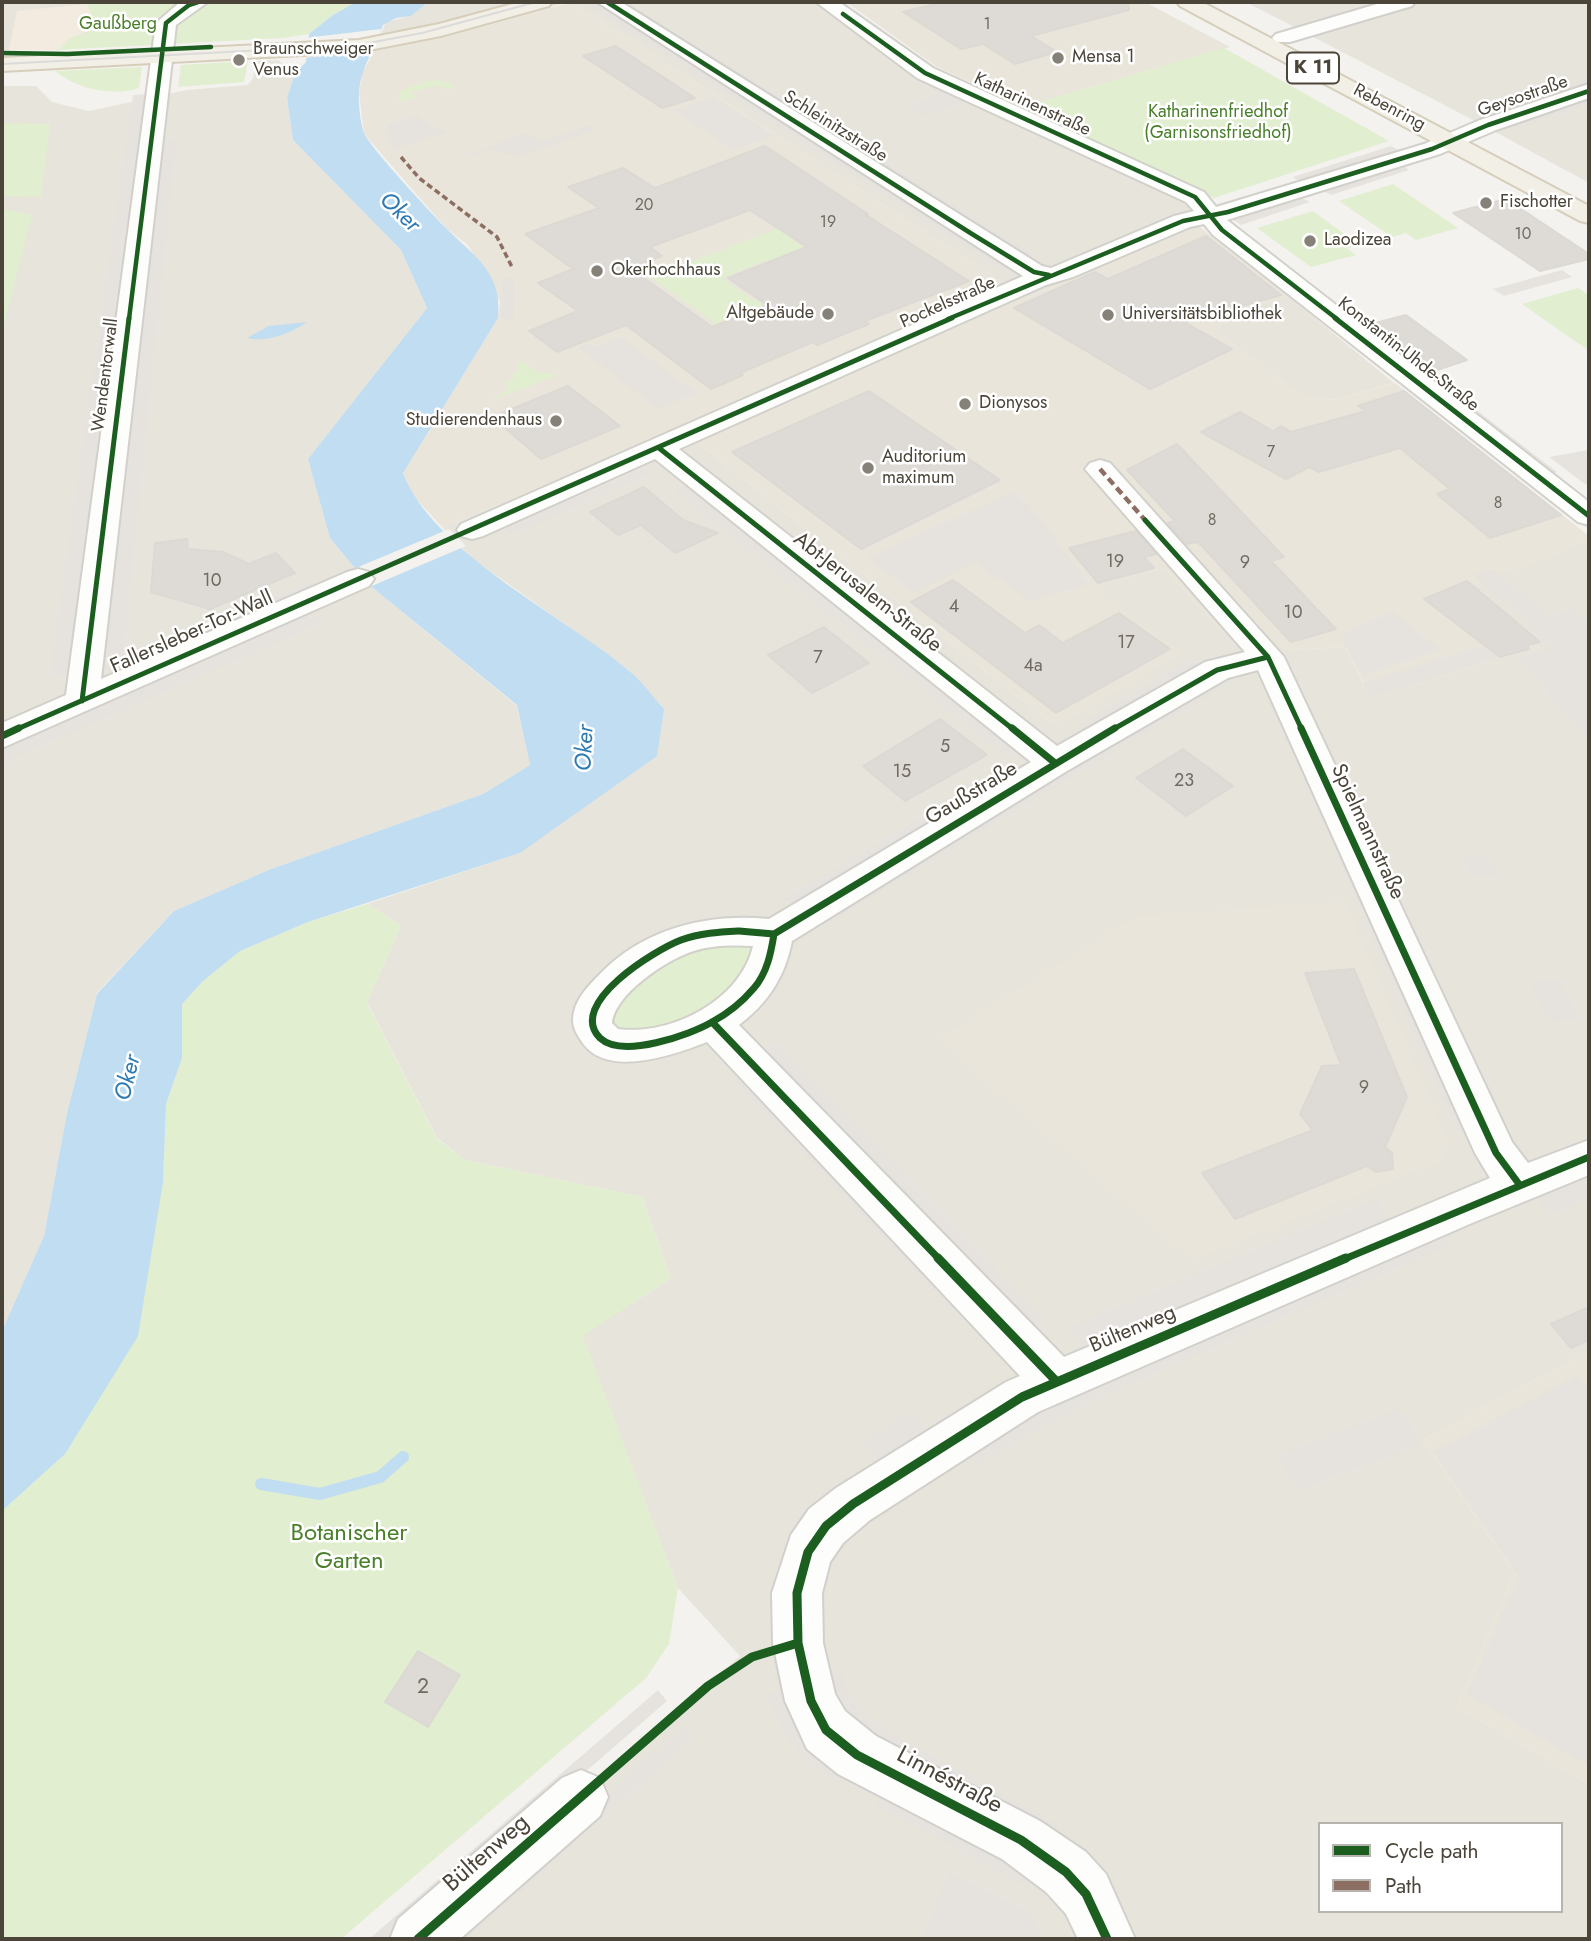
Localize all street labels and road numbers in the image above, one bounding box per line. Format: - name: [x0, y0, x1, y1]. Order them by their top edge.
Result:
- road number: K 11: [1287, 52, 1339, 83]
- street label: Katharinenstraße: [970, 69, 1094, 141]
- street label: Geysostraße: [1475, 72, 1571, 122]
- street label: Rebenring: [1349, 80, 1429, 136]
- street label: Schleinitzstraße: [779, 86, 891, 168]
- street label: Pockelsstraße: [897, 272, 999, 334]
- street label: Konstantin-Uhde-Straße: [1333, 293, 1483, 417]
- street label: Wendentorwall: [88, 317, 124, 433]
- street label: Abt-Jerusalem-Straße: [788, 527, 946, 659]
- street label: Fallersleber-Tor-Wall: [107, 586, 277, 680]
- street label: Gaußstraße: [921, 757, 1023, 831]
- street label: Spielmannstraße: [1325, 760, 1409, 904]
- street label: Bültenweg: [1086, 1301, 1180, 1359]
- street label: Linnéstraße: [891, 1741, 1007, 1821]
- street label: Bültenweg: [438, 1809, 536, 1899]

